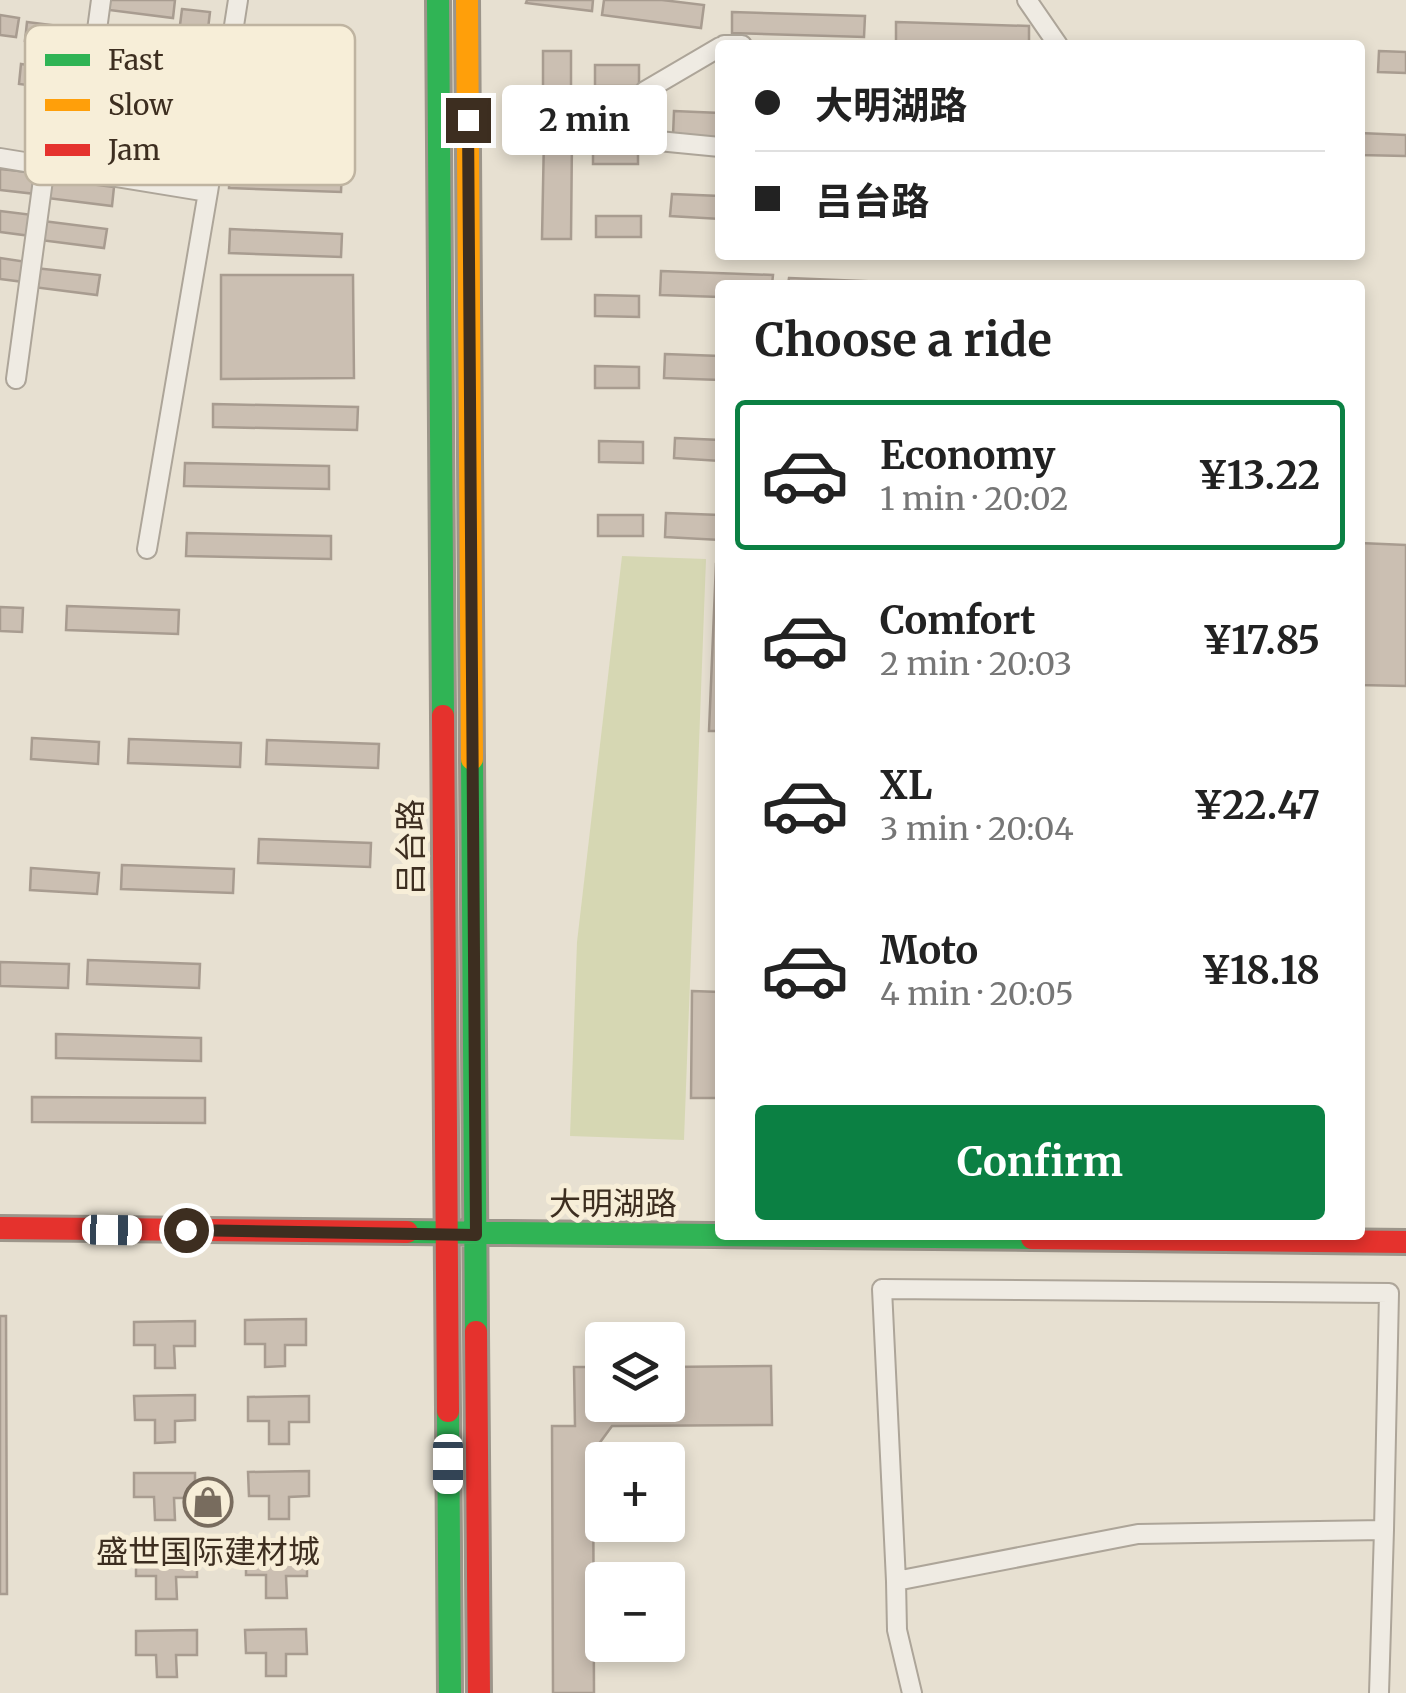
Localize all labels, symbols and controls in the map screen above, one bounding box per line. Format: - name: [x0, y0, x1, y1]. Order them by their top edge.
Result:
- legend: [25, 25, 355, 185]
- text: Fast: [108, 42, 164, 78]
- text: 大明湖路: [815, 82, 967, 129]
- callout: 2 min: [503, 85, 668, 155]
- text: Slow: [108, 87, 173, 123]
- route end: [446, 98, 491, 143]
- text: 2 min: [539, 100, 630, 140]
- text: Jam: [107, 132, 161, 168]
- text: 吕台路: [815, 178, 929, 225]
- text: Choose a ride: [755, 312, 1052, 368]
- icon: car: [760, 430, 850, 520]
- text: Economy: [880, 432, 1055, 479]
- text: ¥13.22: [1198, 452, 1320, 499]
- text: 1 min · 20:02: [880, 479, 1069, 519]
- icon: car: [760, 595, 850, 685]
- text: Comfort: [880, 597, 1036, 644]
- text: ¥17.85: [1202, 617, 1320, 664]
- text: 2 min · 20:03: [880, 644, 1072, 684]
- icon: car: [760, 760, 850, 850]
- text: XL: [880, 762, 932, 809]
- text: ¥22.47: [1193, 782, 1320, 829]
- street label: 吕台路: [391, 799, 431, 895]
- text: 3 min · 20:04: [880, 809, 1074, 849]
- icon: car: [760, 925, 850, 1015]
- text: Moto: [880, 927, 978, 974]
- text: ¥18.18: [1201, 947, 1320, 994]
- text: 4 min · 20:05: [880, 974, 1074, 1014]
- button: Confirm: [755, 1105, 1325, 1220]
- street label: 大明湖路: [549, 1184, 677, 1224]
- route start: [164, 1208, 209, 1253]
- car: [82, 1214, 142, 1246]
- map controls: [585, 1322, 685, 1662]
- button: layers: [585, 1322, 685, 1422]
- car: [433, 1434, 463, 1494]
- button: +: [585, 1442, 685, 1542]
- shop icon: 盛世国际建材城: [182, 1476, 234, 1528]
- place label: 盛世国际建材城: [96, 1532, 320, 1572]
- button: −: [585, 1562, 685, 1662]

